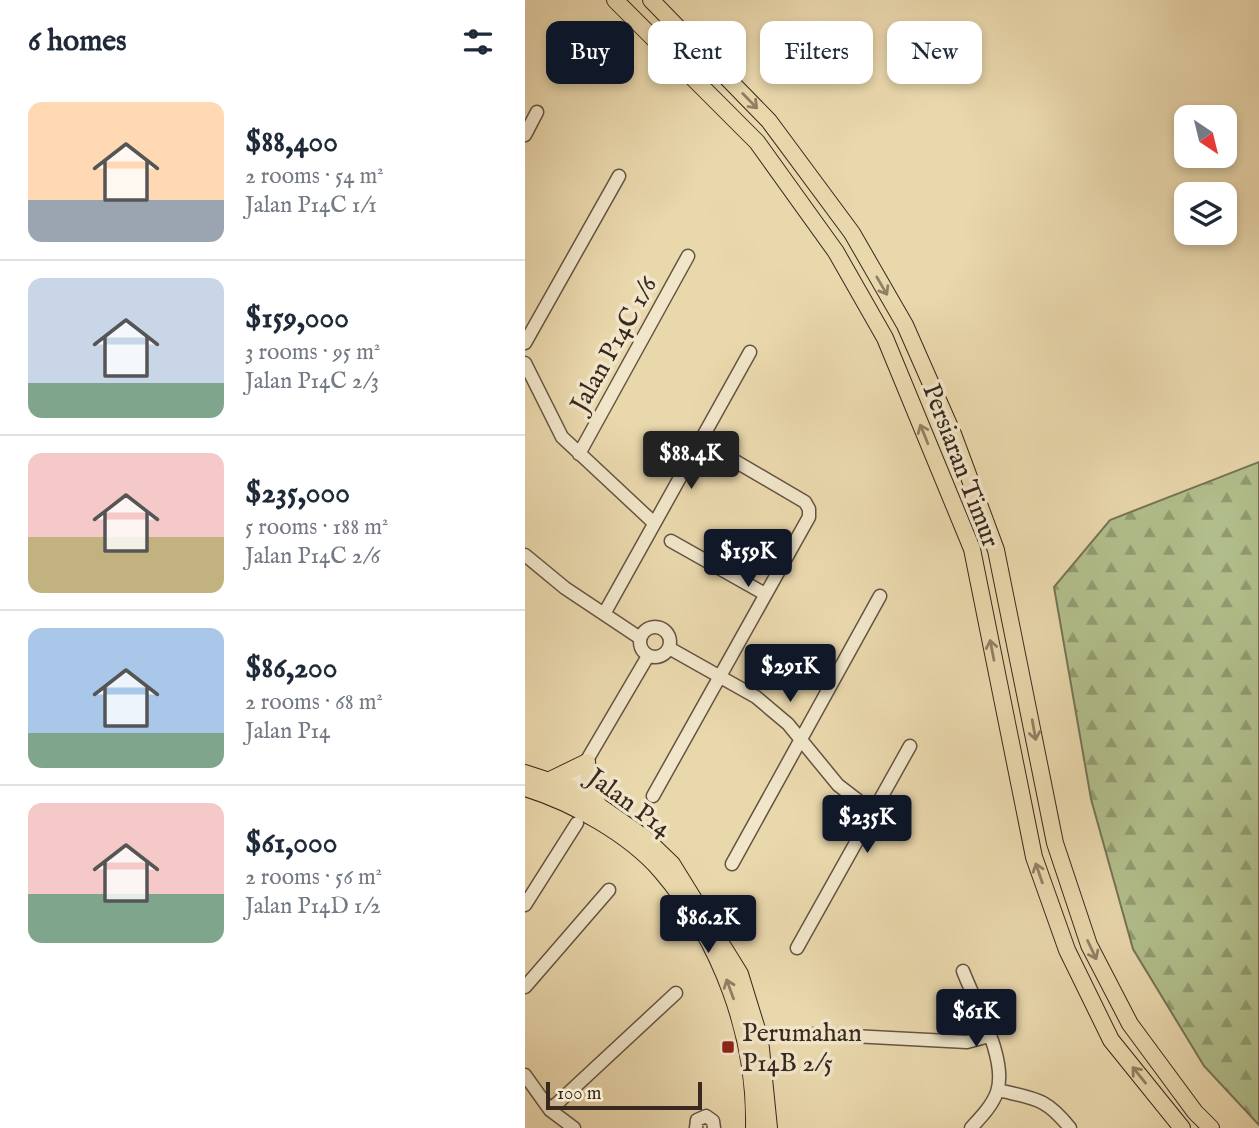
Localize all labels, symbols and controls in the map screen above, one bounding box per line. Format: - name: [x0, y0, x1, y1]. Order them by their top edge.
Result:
- chip: Buy: [546, 21, 634, 84]
- chip: Rent: [648, 21, 746, 84]
- chip: Filters: [760, 21, 873, 84]
- chip: New: [887, 21, 982, 84]
- text: 6 homes: [28, 23, 127, 61]
- icon: filters: [459, 23, 497, 61]
- one-way arrow: [742, 93, 759, 110]
- north arrow: [1174, 105, 1237, 168]
- map controls: [1174, 105, 1237, 245]
- text: $88,400: [245, 124, 338, 162]
- icon: home: [84, 130, 168, 214]
- text: 2 rooms · 54 m²: [245, 162, 384, 191]
- button: layers: [1174, 182, 1237, 245]
- text: Jalan P14C 1/1: [245, 191, 377, 220]
- street label: Jalan P14C 1/6: [562, 270, 666, 421]
- one-way arrow: [875, 275, 889, 295]
- text: $159,000: [245, 300, 349, 338]
- icon: home: [84, 306, 168, 390]
- text: 3 rooms · 95 m²: [245, 338, 380, 367]
- text: Jalan P14C 2/3: [245, 367, 379, 396]
- street label: Persiaran Timur: [914, 379, 1007, 552]
- one-way arrow: [917, 424, 930, 445]
- pin: $88.4K: [634, 432, 748, 491]
- text: $88.4K: [659, 439, 723, 468]
- text: $235,000: [245, 475, 350, 513]
- icon: home: [84, 481, 168, 565]
- text: 5 rooms · 188 m²: [245, 513, 388, 542]
- pin: $159K: [699, 530, 797, 589]
- text: $159K: [720, 537, 776, 566]
- text: Jalan P14C 2/6: [245, 542, 380, 571]
- one-way arrow: [985, 639, 999, 662]
- pin: $291K: [741, 644, 839, 704]
- text: $86,200: [245, 650, 338, 688]
- text: $291K: [761, 652, 819, 681]
- icon: home: [84, 656, 168, 740]
- text: 2 rooms · 68 m²: [245, 688, 383, 717]
- text: Jalan P14: [245, 717, 330, 746]
- one-way arrow: [1028, 718, 1041, 741]
- street label: Jalan P14: [578, 760, 678, 845]
- pin: $235K: [818, 796, 916, 855]
- text: $235K: [838, 803, 896, 832]
- text: $61,000: [245, 825, 337, 863]
- icon: home: [84, 831, 168, 915]
- one-way arrow: [1032, 862, 1045, 884]
- text: 2 rooms · 56 m²: [245, 863, 382, 892]
- text: Jalan P14D 1/2: [245, 892, 381, 921]
- pin: $86.2K: [651, 895, 765, 955]
- text: $86.2K: [676, 903, 740, 932]
- one-way arrow: [1086, 939, 1099, 960]
- one-way arrow: [723, 979, 735, 1001]
- pin: $61K: [935, 990, 1017, 1049]
- text: $61K: [952, 997, 1000, 1026]
- place label: Perumahan P14B 2/5: [742, 1017, 862, 1080]
- marker: Perumahan P14B 2/5: [720, 1039, 736, 1055]
- one-way arrow: [1131, 1067, 1147, 1085]
- scale bar: [546, 1079, 702, 1111]
- text: 100 m: [557, 1082, 601, 1106]

